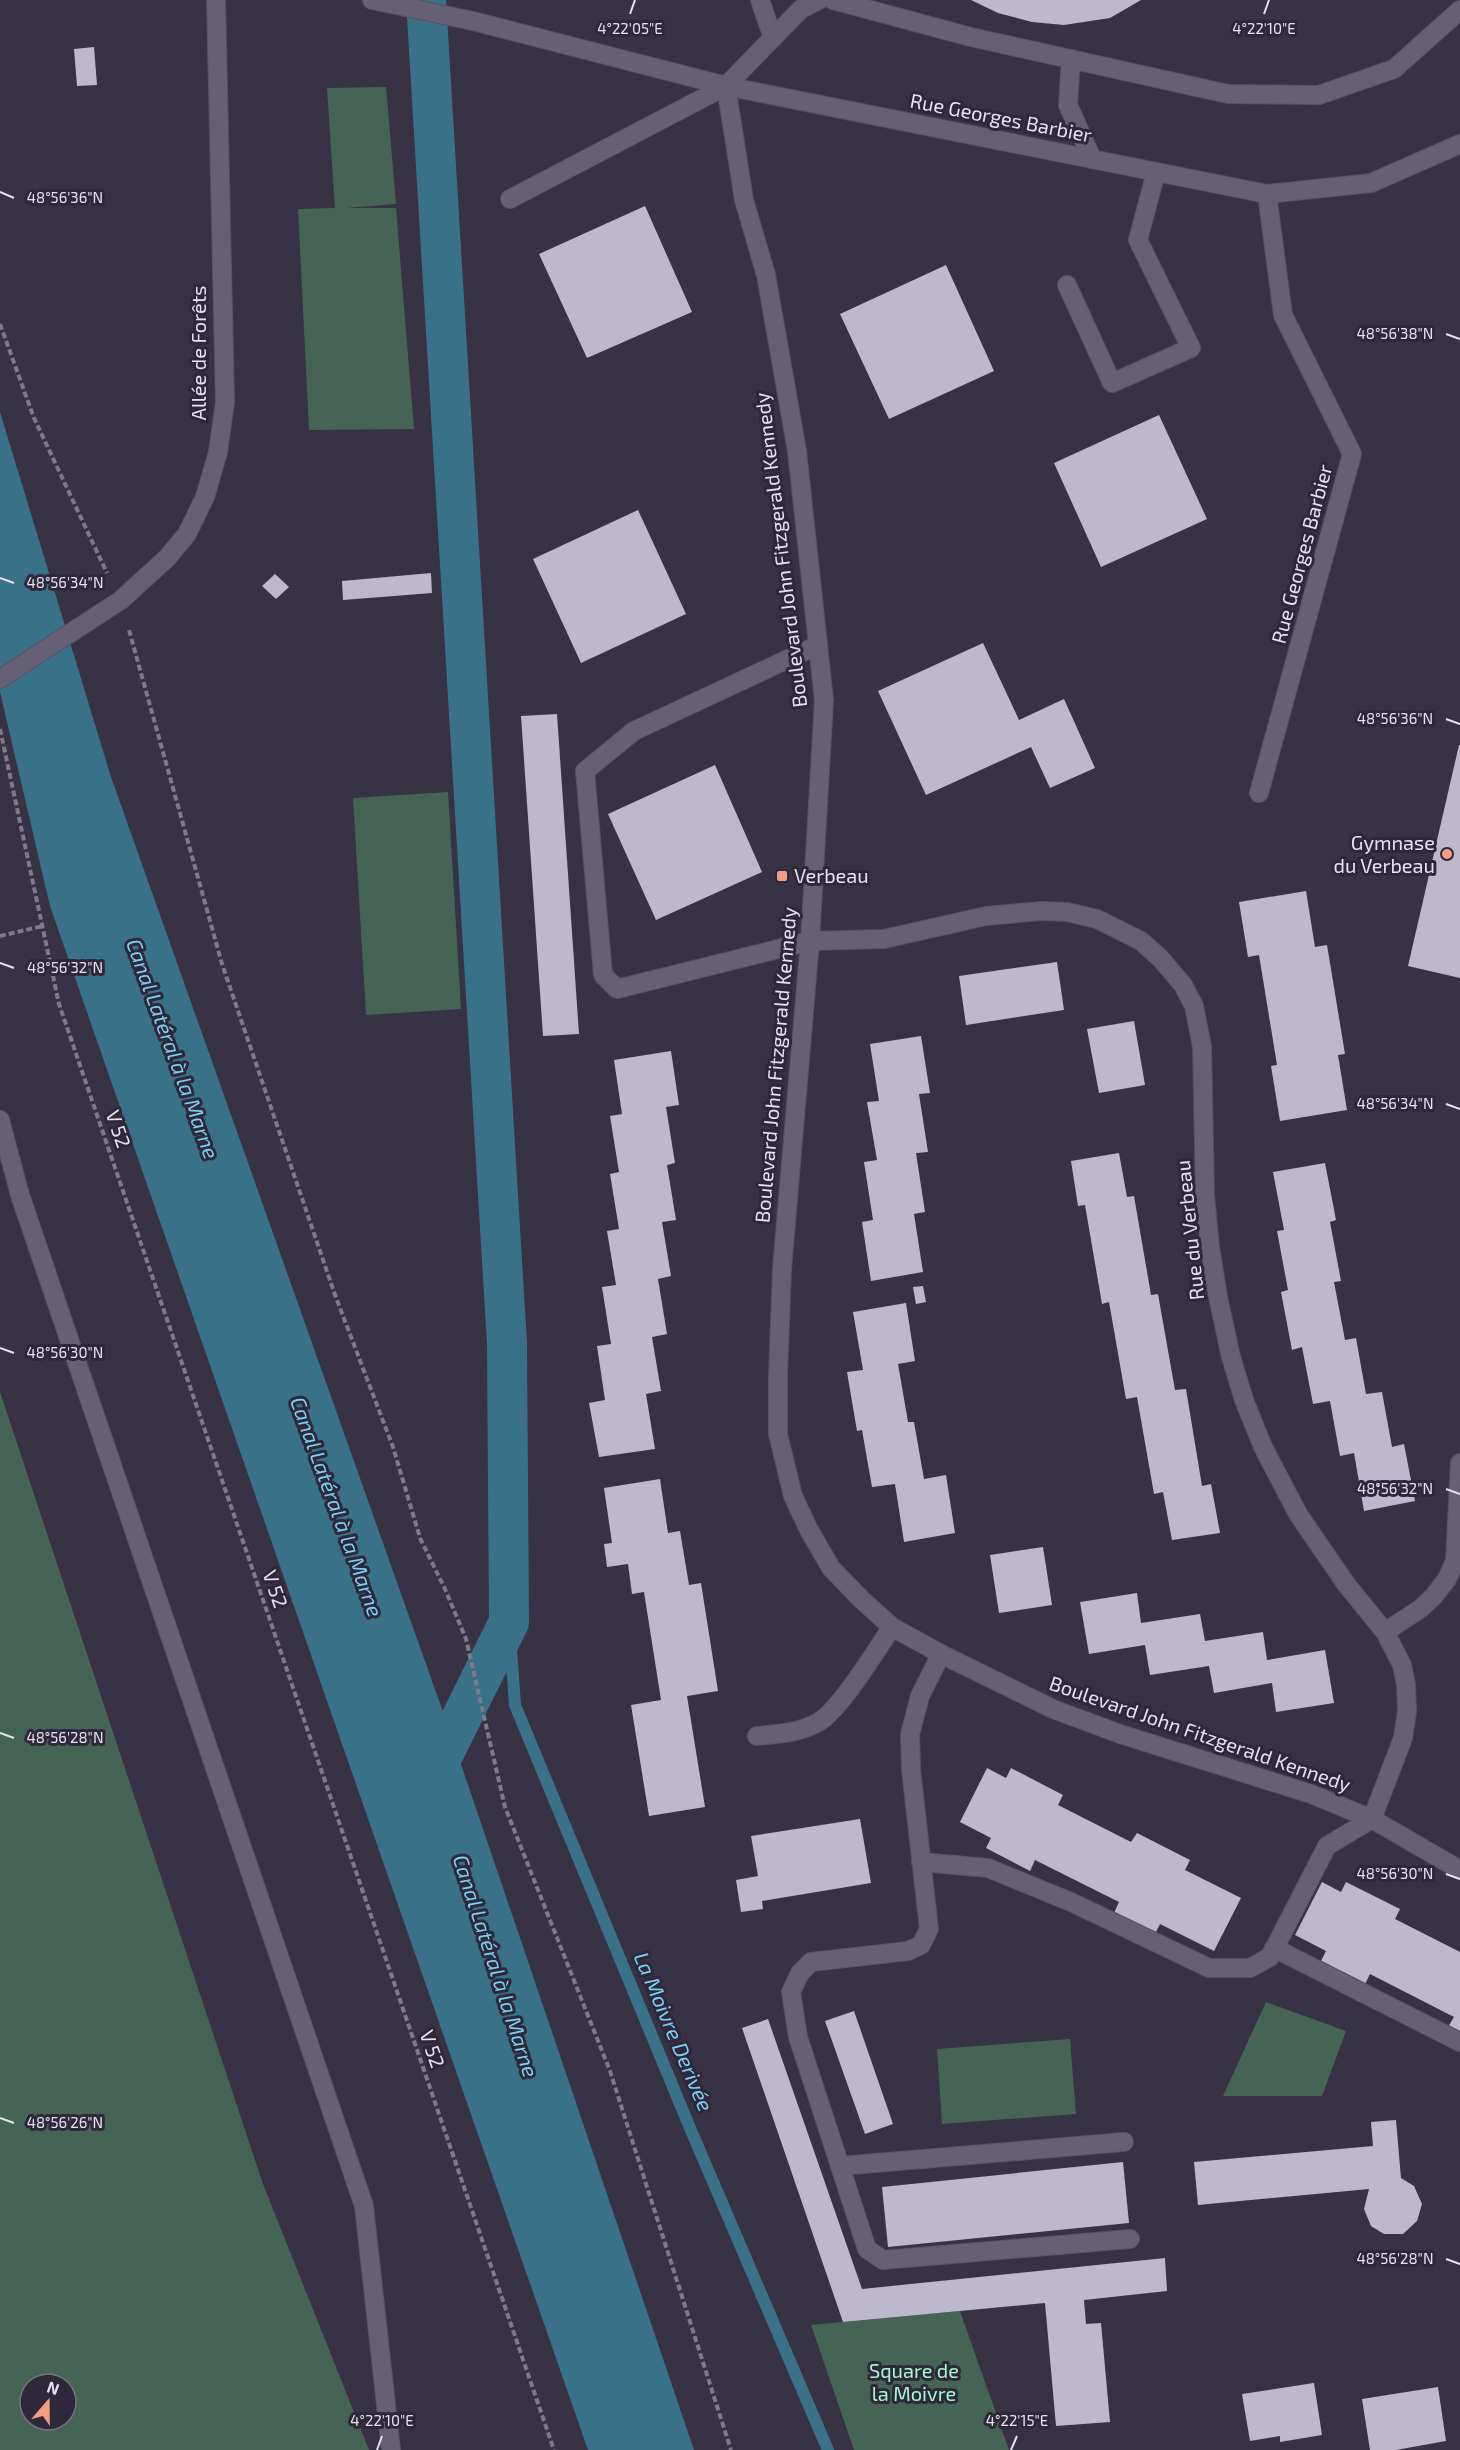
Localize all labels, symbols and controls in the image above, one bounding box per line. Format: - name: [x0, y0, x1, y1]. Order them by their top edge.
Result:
- text: 4°22'05"E: [597, 19, 663, 37]
- text: 4°22'10"E: [1232, 19, 1296, 37]
- street label: Rue Georges Barbier: [908, 88, 1094, 146]
- text: 48°56'36"N: [27, 188, 103, 206]
- street label: Allée de Forêts: [186, 285, 210, 421]
- text: 48°56'38"N: [1357, 324, 1433, 342]
- street label: Boulevard John Fitzgerald Kennedy: [749, 391, 811, 709]
- street label: Rue Georges Barbier: [1266, 462, 1337, 646]
- text: 48°56'34"N: [27, 573, 103, 591]
- text: 48°56'36"N: [1357, 709, 1433, 727]
- place label: Gymnase du Verbeau: [1333, 830, 1435, 877]
- marker: Gymnase du Verbeau: [1440, 847, 1454, 861]
- place label: Verbeau: [794, 863, 869, 887]
- marker: Verbeau: [775, 869, 789, 883]
- street label: Boulevard John Fitzgerald Kennedy: [749, 906, 801, 1224]
- water label: Canal Latéral à la Marne: [122, 935, 225, 1162]
- text: 48°56'32"N: [27, 958, 103, 976]
- text: 48°56'34"N: [1357, 1094, 1433, 1112]
- street label: V 52: [101, 1107, 136, 1151]
- street label: Rue du Verbeau: [1170, 1159, 1208, 1301]
- text: 48°56'30"N: [27, 1343, 103, 1361]
- water label: Canal Latéral à la Marne: [286, 1393, 389, 1620]
- text: 48°56'32"N: [1357, 1479, 1433, 1497]
- street label: V 52: [258, 1567, 293, 1611]
- street label: Boulevard John Fitzgerald Kennedy: [1047, 1670, 1354, 1796]
- text: 48°56'28"N: [27, 1728, 103, 1746]
- water label: Canal Latéral à la Marne: [449, 1851, 544, 2080]
- text: 48°56'30"N: [1357, 1864, 1433, 1882]
- water label: La Moivre Derivée: [630, 1948, 719, 2115]
- street label: V 52: [415, 2027, 450, 2071]
- text: 48°56'26"N: [27, 2113, 103, 2131]
- text: 48°56'28"N: [1357, 2249, 1433, 2267]
- park label: Square de la Moivre: [869, 2358, 959, 2405]
- north arrow: [18, 2372, 78, 2432]
- text: N: [45, 2377, 62, 2398]
- text: 4°22'10"E: [350, 2411, 414, 2429]
- text: 4°22'15"E: [986, 2411, 1048, 2429]

